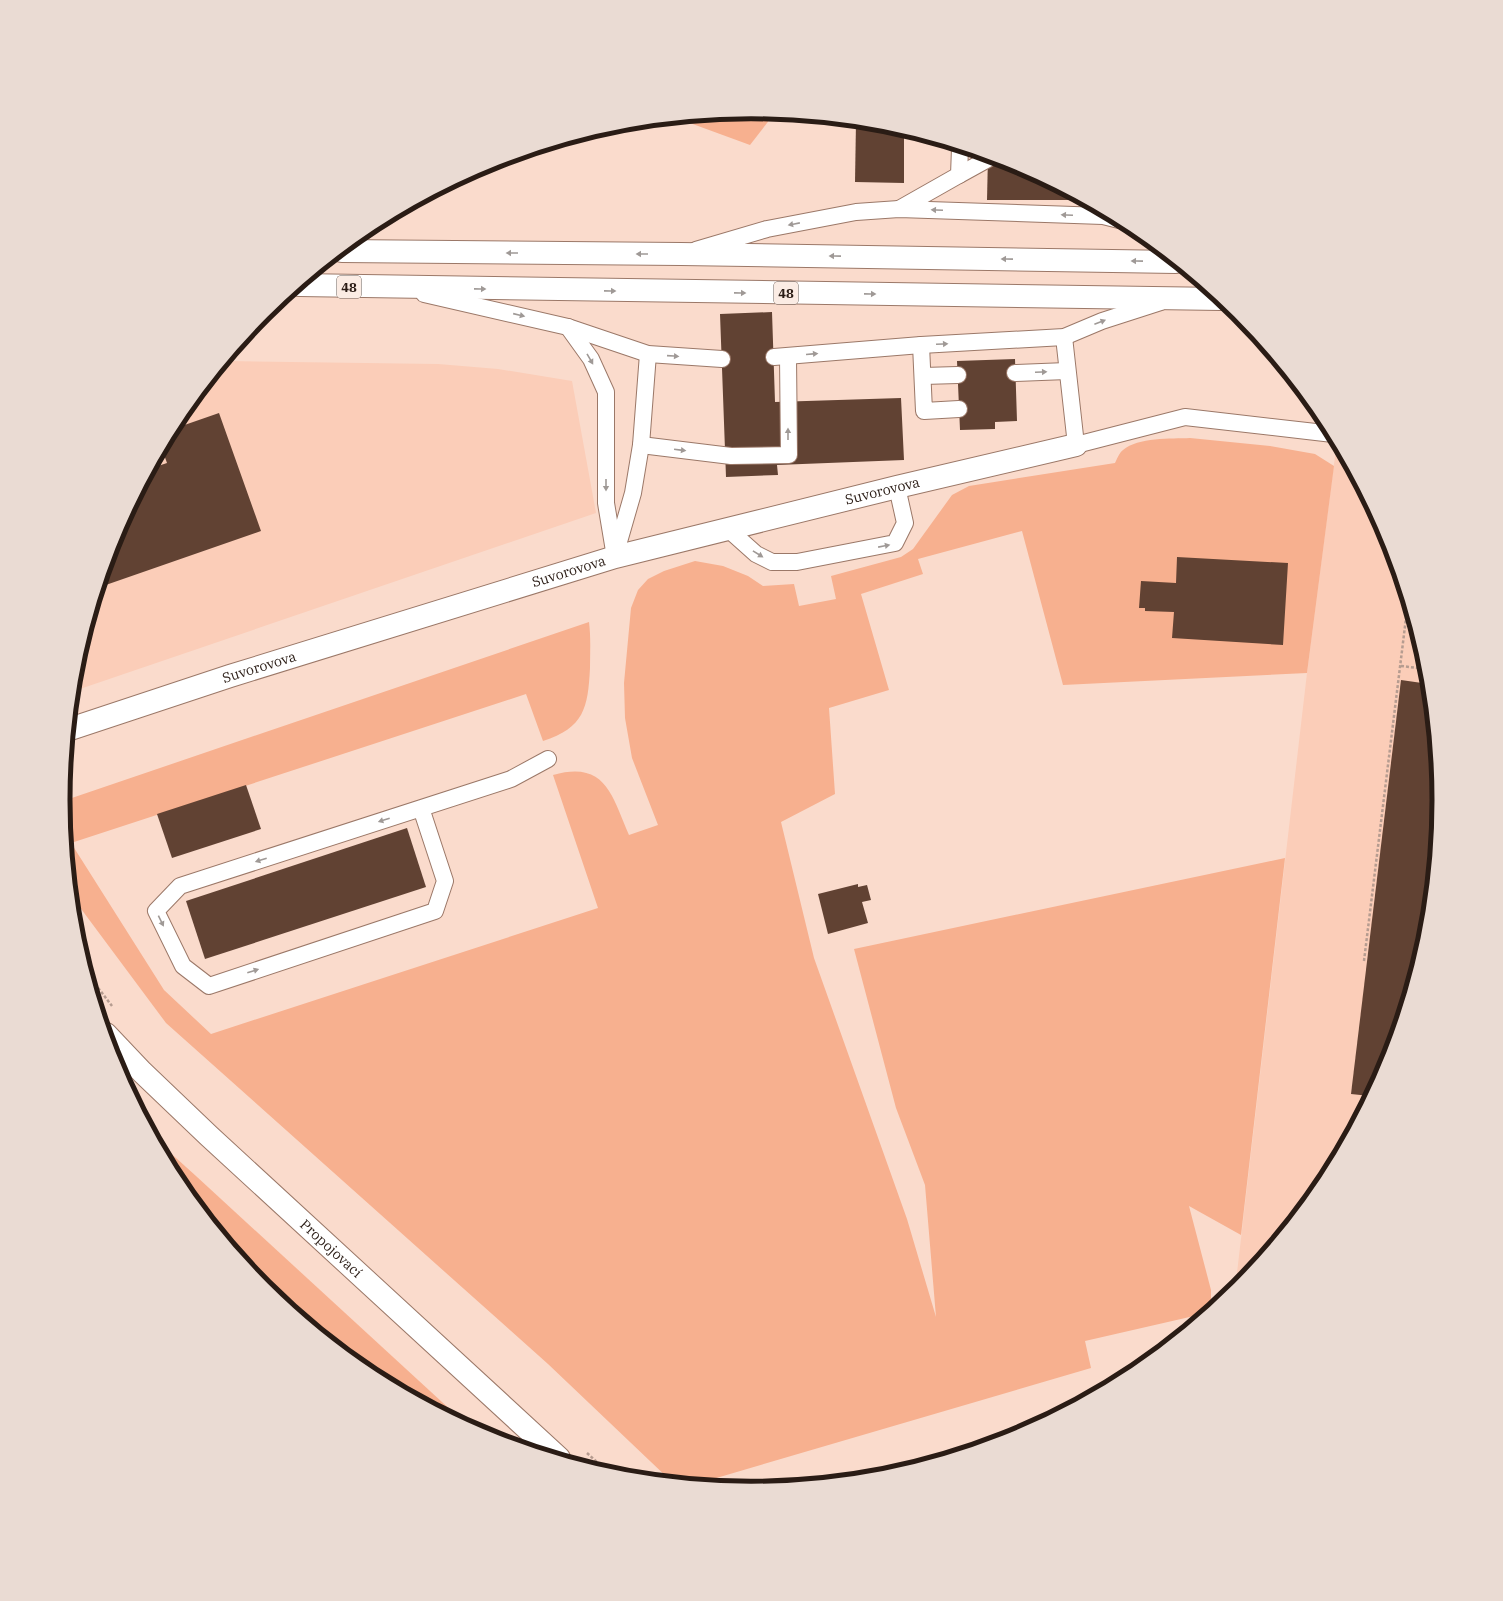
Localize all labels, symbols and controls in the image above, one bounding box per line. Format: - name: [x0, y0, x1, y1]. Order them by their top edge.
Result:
- one-way arrow: [931, 207, 943, 214]
- one-way arrow: [1060, 212, 1073, 218]
- one-way arrow: [788, 221, 800, 227]
- one-way arrow: [506, 249, 518, 256]
- one-way arrow: [635, 251, 648, 257]
- one-way arrow: [829, 253, 841, 260]
- one-way arrow: [1000, 256, 1013, 262]
- one-way arrow: [1131, 258, 1143, 265]
- road number: 48: [337, 276, 361, 298]
- road number: 48: [774, 282, 798, 304]
- one-way arrow: [474, 286, 487, 292]
- one-way arrow: [604, 288, 617, 294]
- one-way arrow: [734, 290, 747, 296]
- one-way arrow: [864, 291, 876, 298]
- one-way arrow: [513, 313, 525, 319]
- one-way arrow: [1094, 319, 1106, 325]
- one-way arrow: [936, 340, 948, 347]
- one-way arrow: [806, 351, 818, 358]
- one-way arrow: [667, 352, 679, 359]
- one-way arrow: [587, 353, 594, 365]
- one-way arrow: [1035, 369, 1048, 375]
- one-way arrow: [785, 428, 792, 440]
- one-way arrow: [674, 447, 686, 453]
- street label: Suvorovova: [843, 473, 922, 509]
- one-way arrow: [603, 479, 609, 492]
- one-way arrow: [878, 542, 890, 548]
- one-way arrow: [753, 550, 763, 558]
- street label: Suvorovova: [530, 551, 608, 591]
- street label: Suvorovova: [220, 647, 298, 687]
- one-way arrow: [378, 817, 390, 823]
- one-way arrow: [254, 857, 266, 863]
- one-way arrow: [158, 915, 164, 926]
- one-way arrow: [248, 968, 260, 974]
- street label: Propojovací: [296, 1215, 366, 1281]

